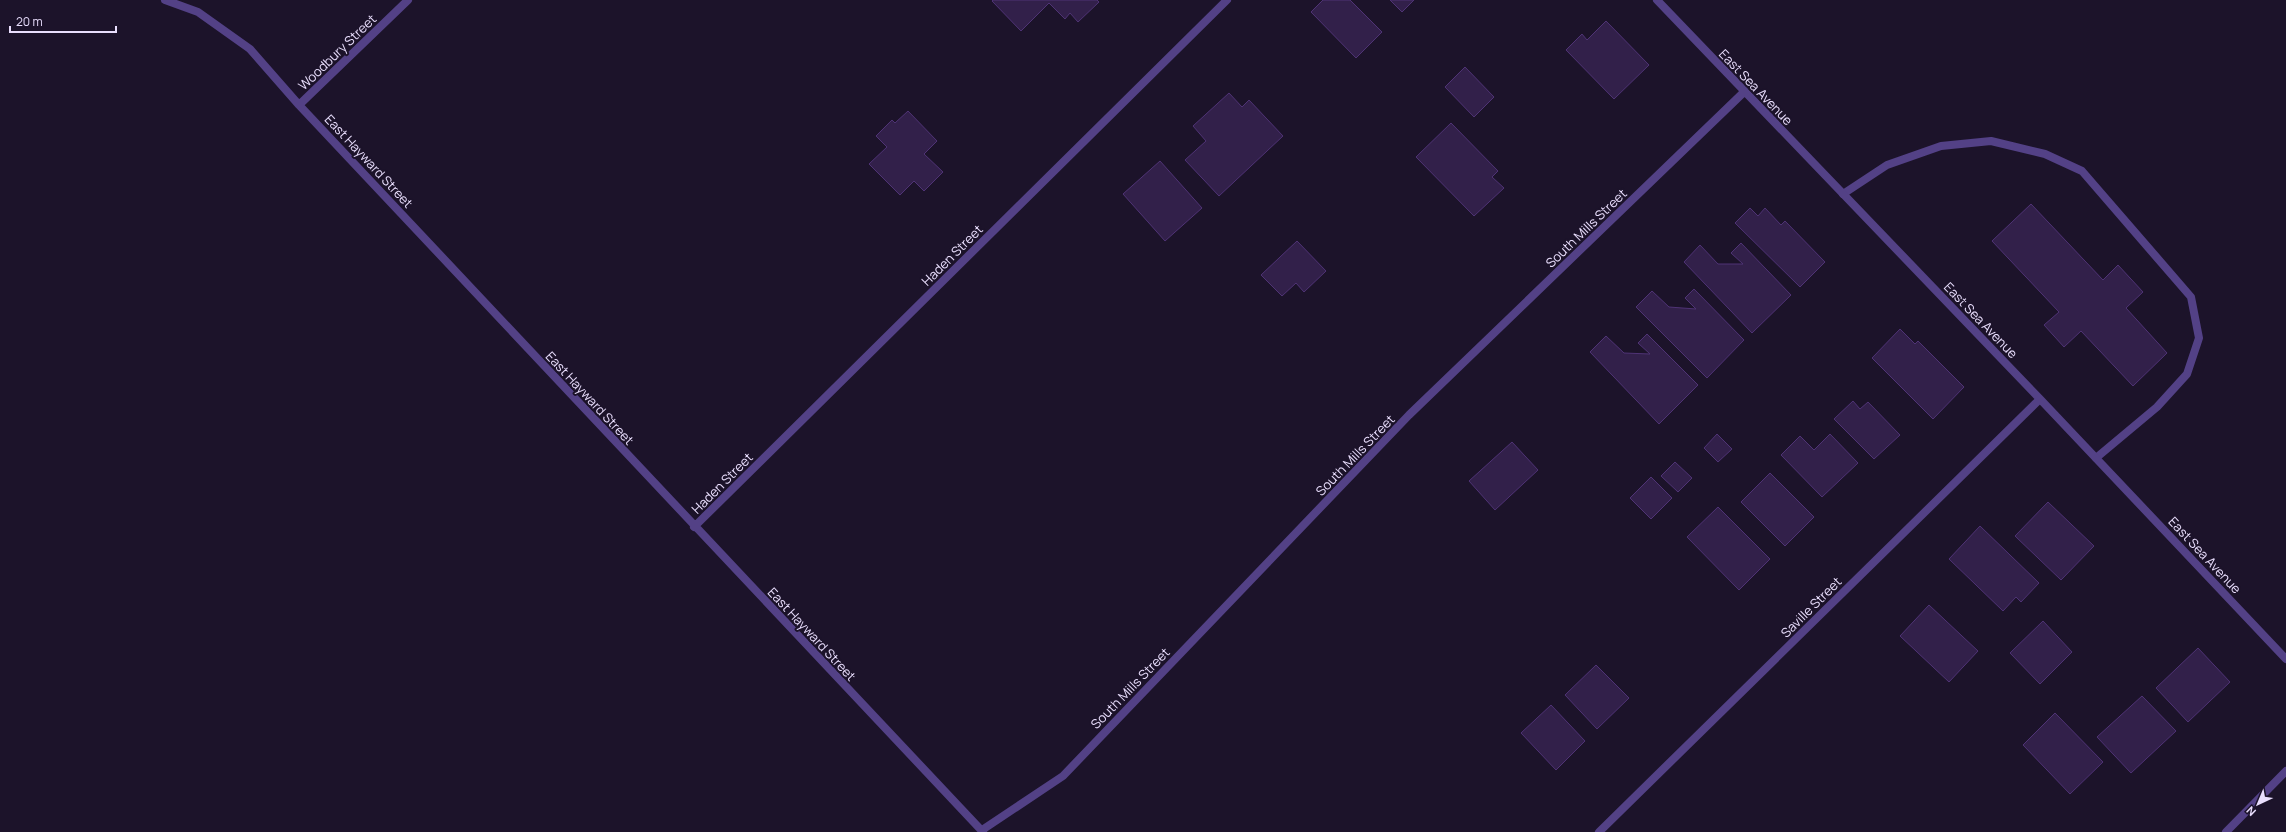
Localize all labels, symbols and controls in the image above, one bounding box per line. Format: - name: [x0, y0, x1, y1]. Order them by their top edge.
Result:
- scale bar: [10, 8, 116, 34]
- street label: Woodbury Street: [294, 10, 380, 94]
- text: 20 m: [16, 13, 43, 30]
- street label: East Sea Avenue: [1715, 45, 1797, 129]
- street label: East Hayward Street: [321, 110, 417, 212]
- street label: South Mills Street: [1541, 185, 1631, 271]
- street label: Haden Street: [917, 220, 987, 290]
- street label: East Sea Avenue: [1940, 278, 2022, 362]
- street label: East Hayward Street: [542, 347, 638, 449]
- street label: South Mills Street: [1312, 410, 1398, 500]
- street label: Haden Street: [687, 448, 757, 518]
- street label: East Sea Avenue: [2165, 513, 2246, 598]
- street label: Saville Street: [1777, 573, 1845, 641]
- street label: East Hayward Street: [764, 583, 860, 685]
- street label: South Mills Street: [1087, 643, 1173, 733]
- north arrow: [2238, 784, 2278, 824]
- text: N: [2243, 803, 2259, 820]

